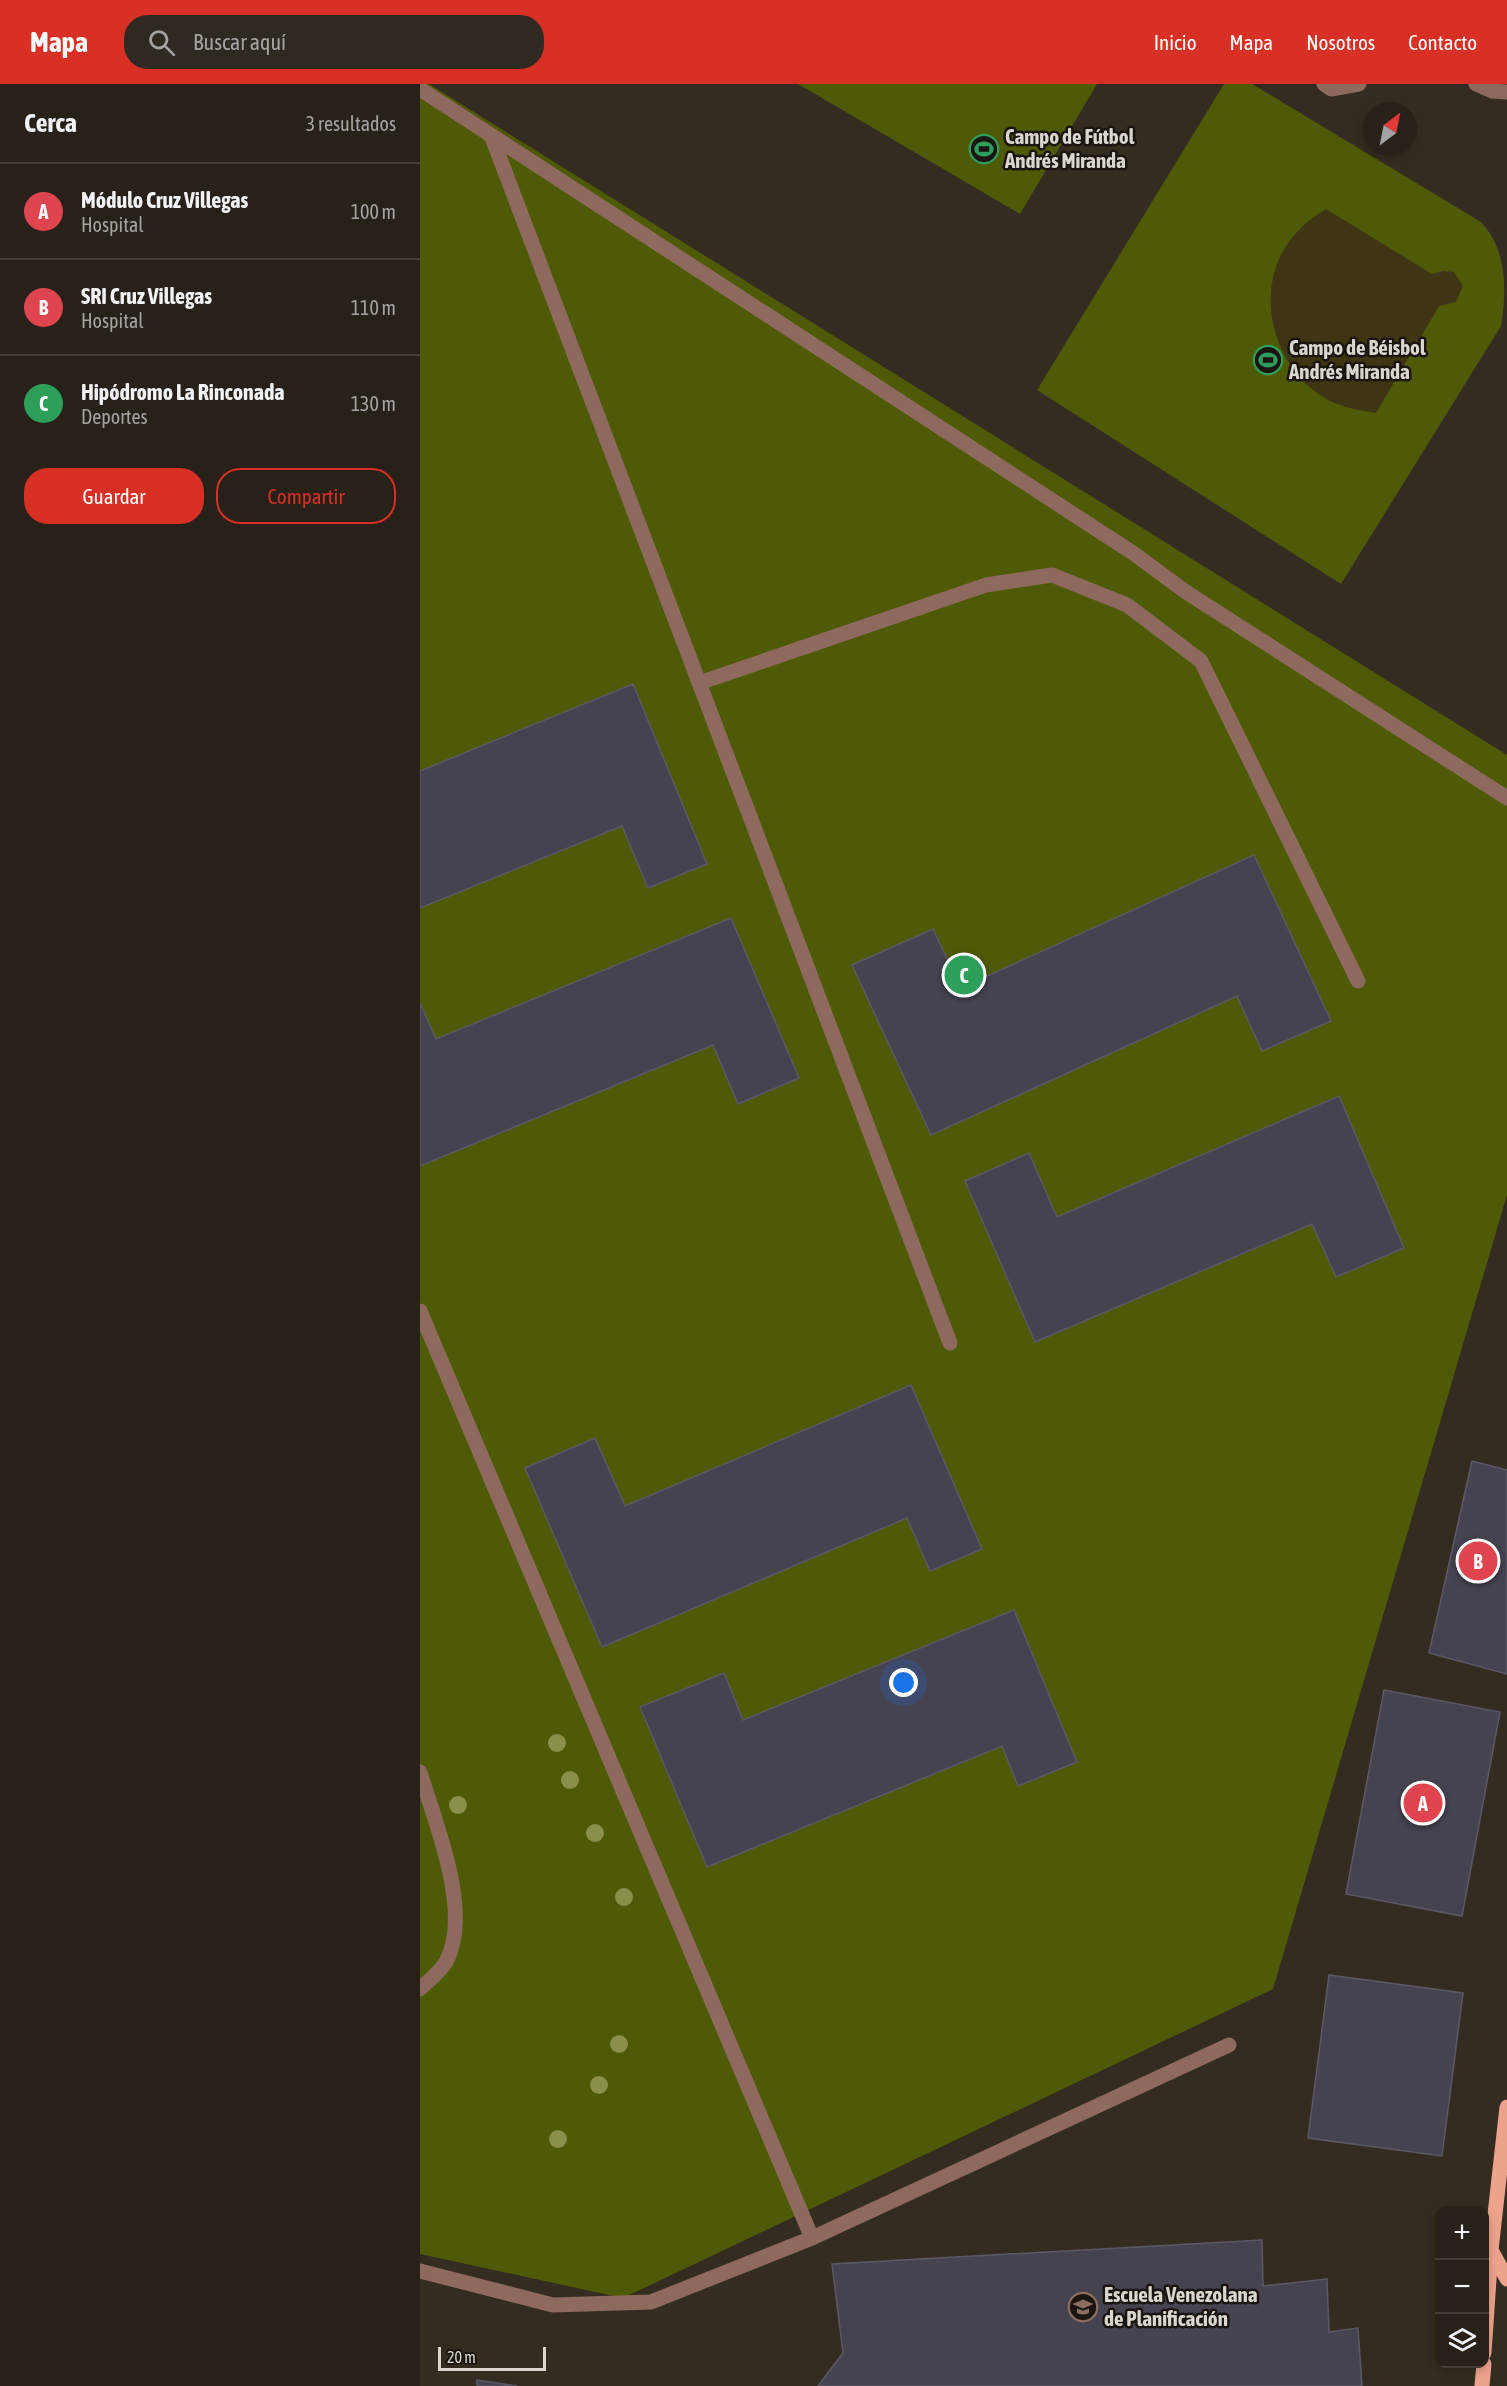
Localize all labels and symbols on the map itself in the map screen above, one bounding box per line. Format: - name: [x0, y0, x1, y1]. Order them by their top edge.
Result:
- north arrow: [1363, 102, 1417, 156]
- place label: Campo de Fútbol Andrés Miranda: [1004, 124, 1135, 172]
- sports icon: Campo de Fútbol Andrés Miranda: [968, 133, 1000, 165]
- place label: Campo de Béisbol Andrés Miranda: [1288, 335, 1426, 383]
- sports icon: Campo de Béisbol Andrés Miranda: [1252, 344, 1284, 376]
- pin: C: [944, 952, 984, 998]
- pin: B: [1458, 1538, 1498, 1584]
- your location: [889, 1668, 918, 1697]
- pin: A: [1404, 1780, 1442, 1826]
- place label: Escuela Venezolana de Planificación: [1104, 2282, 1258, 2330]
- school or university icon: Escuela Venezolana de Planificación: [1067, 2291, 1099, 2323]
- scale bar: [438, 2344, 546, 2372]

